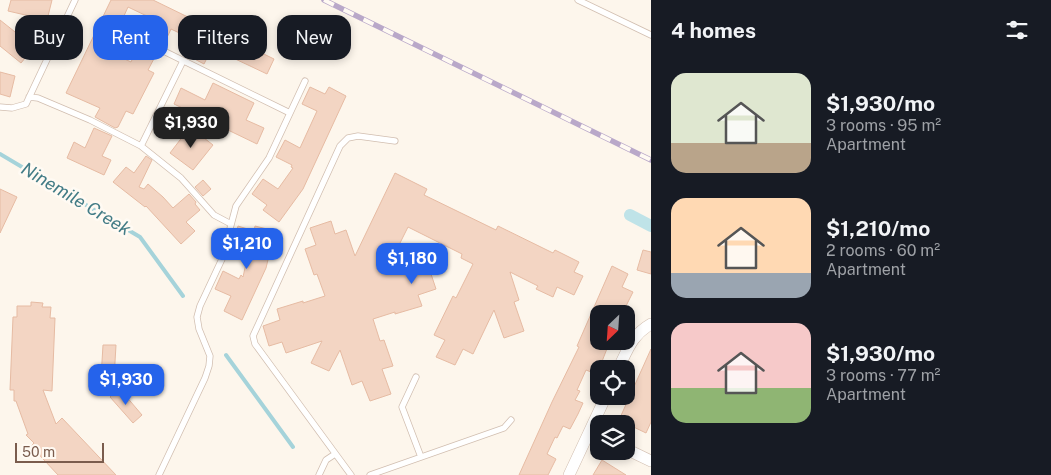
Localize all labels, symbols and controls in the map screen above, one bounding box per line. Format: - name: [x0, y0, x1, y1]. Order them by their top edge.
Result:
- chip: Buy: [15, 15, 83, 60]
- chip: Rent: [93, 15, 168, 60]
- chip: Filters: [178, 15, 267, 60]
- chip: New: [277, 15, 351, 60]
- icon: filters: [1003, 16, 1031, 44]
- text: 4 homes: [671, 18, 756, 43]
- text: $1,930/mo: [826, 91, 935, 116]
- icon: home: [711, 93, 771, 153]
- pin: $1,930: [150, 106, 232, 149]
- text: $1,930: [164, 113, 218, 132]
- text: 3 rooms · 95 m²: [826, 116, 941, 135]
- text: Apartment: [826, 135, 906, 154]
- water label: Ninemile Creek: [18, 158, 135, 240]
- text: $1,210/mo: [826, 216, 930, 241]
- icon: home: [711, 218, 771, 278]
- pin: $1,210: [206, 228, 288, 270]
- text: $1,210: [222, 234, 272, 253]
- text: 2 rooms · 60 m²: [826, 241, 940, 260]
- pin: $1,180: [371, 242, 453, 285]
- text: $1,180: [387, 249, 437, 268]
- text: Apartment: [826, 260, 906, 279]
- north arrow: [590, 305, 635, 350]
- map controls: [590, 305, 635, 460]
- text: $1,930/mo: [826, 341, 935, 366]
- icon: home: [711, 343, 771, 403]
- button: locate: [590, 360, 635, 405]
- pin: $1,930: [85, 364, 167, 406]
- text: 3 rooms · 77 m²: [826, 366, 940, 385]
- text: $1,930: [99, 370, 153, 389]
- text: Apartment: [826, 385, 906, 404]
- button: layers: [590, 415, 635, 460]
- scale bar: [15, 440, 104, 463]
- text: 50 m: [22, 444, 55, 460]

